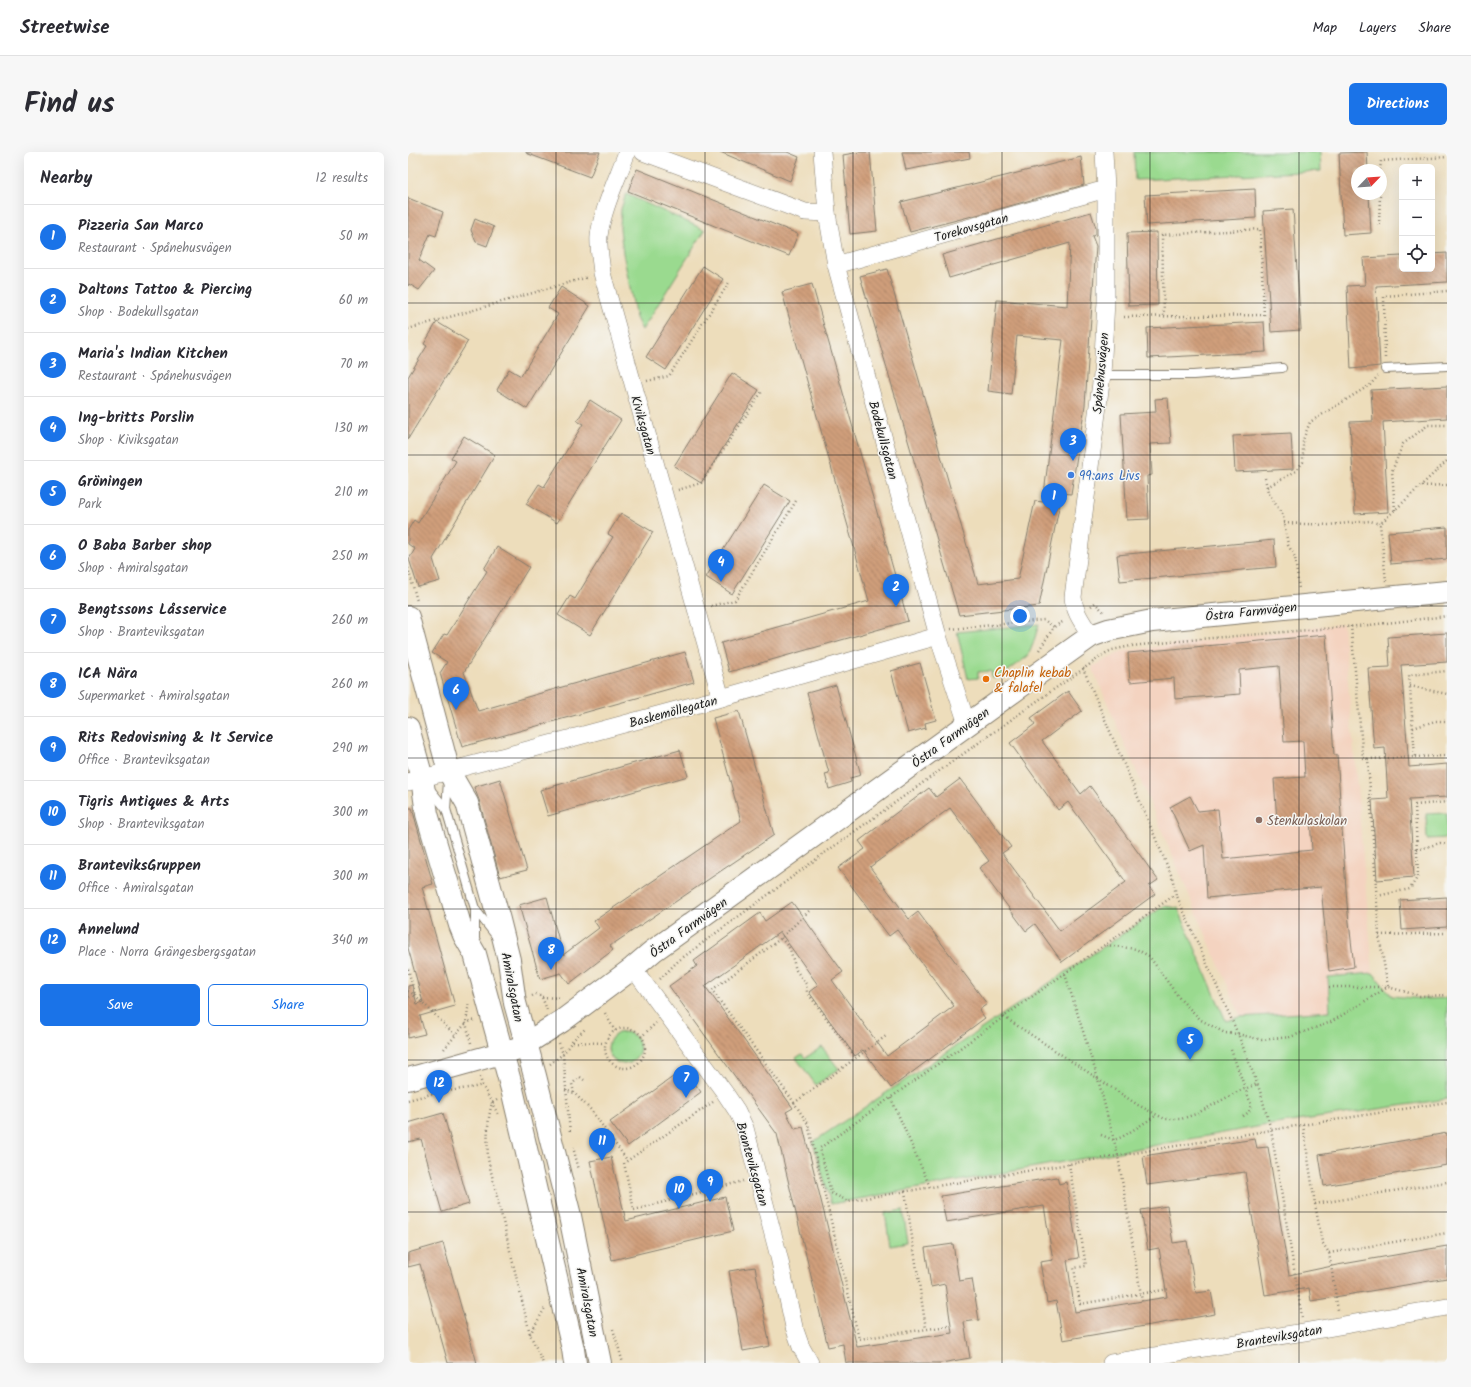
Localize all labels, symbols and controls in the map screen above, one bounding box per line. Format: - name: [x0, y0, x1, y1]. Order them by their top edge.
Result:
- text: Streetwise: [20, 13, 110, 43]
- text: Map: [1313, 17, 1337, 39]
- text: Layers: [1359, 17, 1397, 39]
- text: Share: [1419, 17, 1451, 39]
- text: Find us: [24, 82, 115, 127]
- button: Directions: [1349, 83, 1447, 125]
- north arrow: [1351, 164, 1387, 200]
- map controls: [1399, 164, 1435, 272]
- button: +: [1399, 164, 1435, 200]
- text: Nearby: [40, 165, 92, 192]
- text: 12 results: [315, 168, 368, 189]
- button: −: [1399, 200, 1435, 236]
- street label: Torekovsgatan: [932, 208, 1011, 249]
- text: Pizzeria San Marco: [78, 214, 203, 238]
- text: 1: [51, 226, 55, 247]
- text: 50 m: [339, 226, 368, 247]
- button: locate: [1399, 236, 1435, 272]
- text: Restaurant · Spånehusvägen: [78, 238, 232, 259]
- text: Daltons Tattoo & Piercing: [78, 278, 252, 302]
- text: 2: [49, 290, 57, 311]
- text: 60 m: [339, 290, 368, 311]
- text: Shop · Bodekullsgatan: [78, 302, 199, 323]
- street label: Spånehusvägen: [1087, 332, 1116, 415]
- text: Maria's Indian Kitchen: [78, 342, 228, 366]
- text: 3: [49, 354, 57, 375]
- text: 70 m: [340, 354, 368, 375]
- text: Restaurant · Spånehusvägen: [78, 366, 232, 387]
- street label: Kiviksgatan: [624, 393, 661, 458]
- street label: Bodekullsgatan: [862, 398, 903, 482]
- text: Ing-britts Porslin: [78, 406, 194, 430]
- text: 4: [49, 418, 57, 439]
- text: 130 m: [334, 418, 368, 439]
- pin: 3: [1060, 428, 1086, 461]
- text: Shop · Kiviksgatan: [78, 430, 179, 451]
- place label: 99:ans Livs: [1079, 466, 1140, 487]
- text: Gröningen: [78, 470, 143, 494]
- marker: 99:ans Livs: [1066, 470, 1076, 480]
- text: 5: [50, 482, 56, 503]
- text: 210 m: [334, 482, 368, 503]
- pin: 1: [1041, 483, 1067, 516]
- text: Park: [78, 494, 102, 515]
- text: O Baba Barber shop: [78, 534, 212, 558]
- text: 6: [49, 546, 57, 567]
- text: 250 m: [331, 546, 368, 567]
- pin: 4: [708, 549, 734, 582]
- text: Shop · Amiralsgatan: [78, 558, 188, 579]
- pin: 2: [883, 574, 909, 607]
- street label: Östra Farmvägen: [1204, 597, 1298, 628]
- text: Bengtssons Låsservice: [78, 598, 227, 622]
- your location: [1010, 606, 1030, 626]
- text: 7: [50, 610, 56, 631]
- text: 260 m: [331, 610, 368, 631]
- text: Shop · Branteviksgatan: [78, 622, 205, 643]
- text: ICA Nära: [78, 662, 137, 686]
- place label: Chaplin kebab & falafel: [994, 663, 1071, 699]
- text: 8: [49, 674, 57, 695]
- text: 260 m: [331, 674, 368, 695]
- marker: Chaplin kebab & falafel: [981, 674, 991, 684]
- pin: 6: [443, 677, 469, 710]
- text: Supermarket · Amiralsgatan: [78, 686, 230, 707]
- street label: Baskemöllegatan: [627, 691, 720, 734]
- street label: Östra Farmvägen: [907, 703, 994, 774]
- text: Rits Redovisning & It Service: [78, 726, 273, 750]
- text: 9: [50, 738, 56, 759]
- text: 290 m: [332, 738, 368, 759]
- text: Office · Branteviksgatan: [78, 750, 210, 771]
- text: Tigris Antiques & Arts: [78, 790, 229, 814]
- text: 10: [48, 802, 58, 823]
- text: 300 m: [332, 802, 368, 823]
- place label: Stenkulaskolan: [1267, 811, 1347, 832]
- text: Shop · Branteviksgatan: [78, 814, 205, 835]
- marker: Stenkulaskolan: [1254, 815, 1264, 825]
- text: BranteviksGruppen: [78, 854, 201, 878]
- text: 11: [49, 866, 57, 887]
- text: 300 m: [332, 866, 368, 887]
- text: Office · Amiralsgatan: [78, 878, 194, 899]
- street label: Östra Farmvägen: [645, 893, 732, 964]
- text: Annelund: [78, 918, 139, 942]
- text: 12: [47, 930, 59, 951]
- text: 340 m: [331, 930, 368, 951]
- pin: 8: [538, 937, 564, 970]
- text: Place · Norra Grängesbergsgatan: [78, 942, 256, 963]
- street label: Amiralsgatan: [494, 951, 529, 1024]
- button: Save: [40, 984, 200, 1026]
- button: Share: [208, 984, 368, 1026]
- pin: 5: [1177, 1027, 1203, 1060]
- pin: 7: [673, 1065, 699, 1098]
- pin: 12: [426, 1070, 452, 1103]
- street label: Branteviksgatan: [729, 1120, 774, 1209]
- pin: 11: [589, 1128, 615, 1161]
- pin: 9: [697, 1169, 723, 1202]
- pin: 10: [666, 1176, 692, 1209]
- street label: Amiralsgatan: [569, 1266, 604, 1339]
- street label: Branteviksgatan: [1235, 1320, 1324, 1355]

